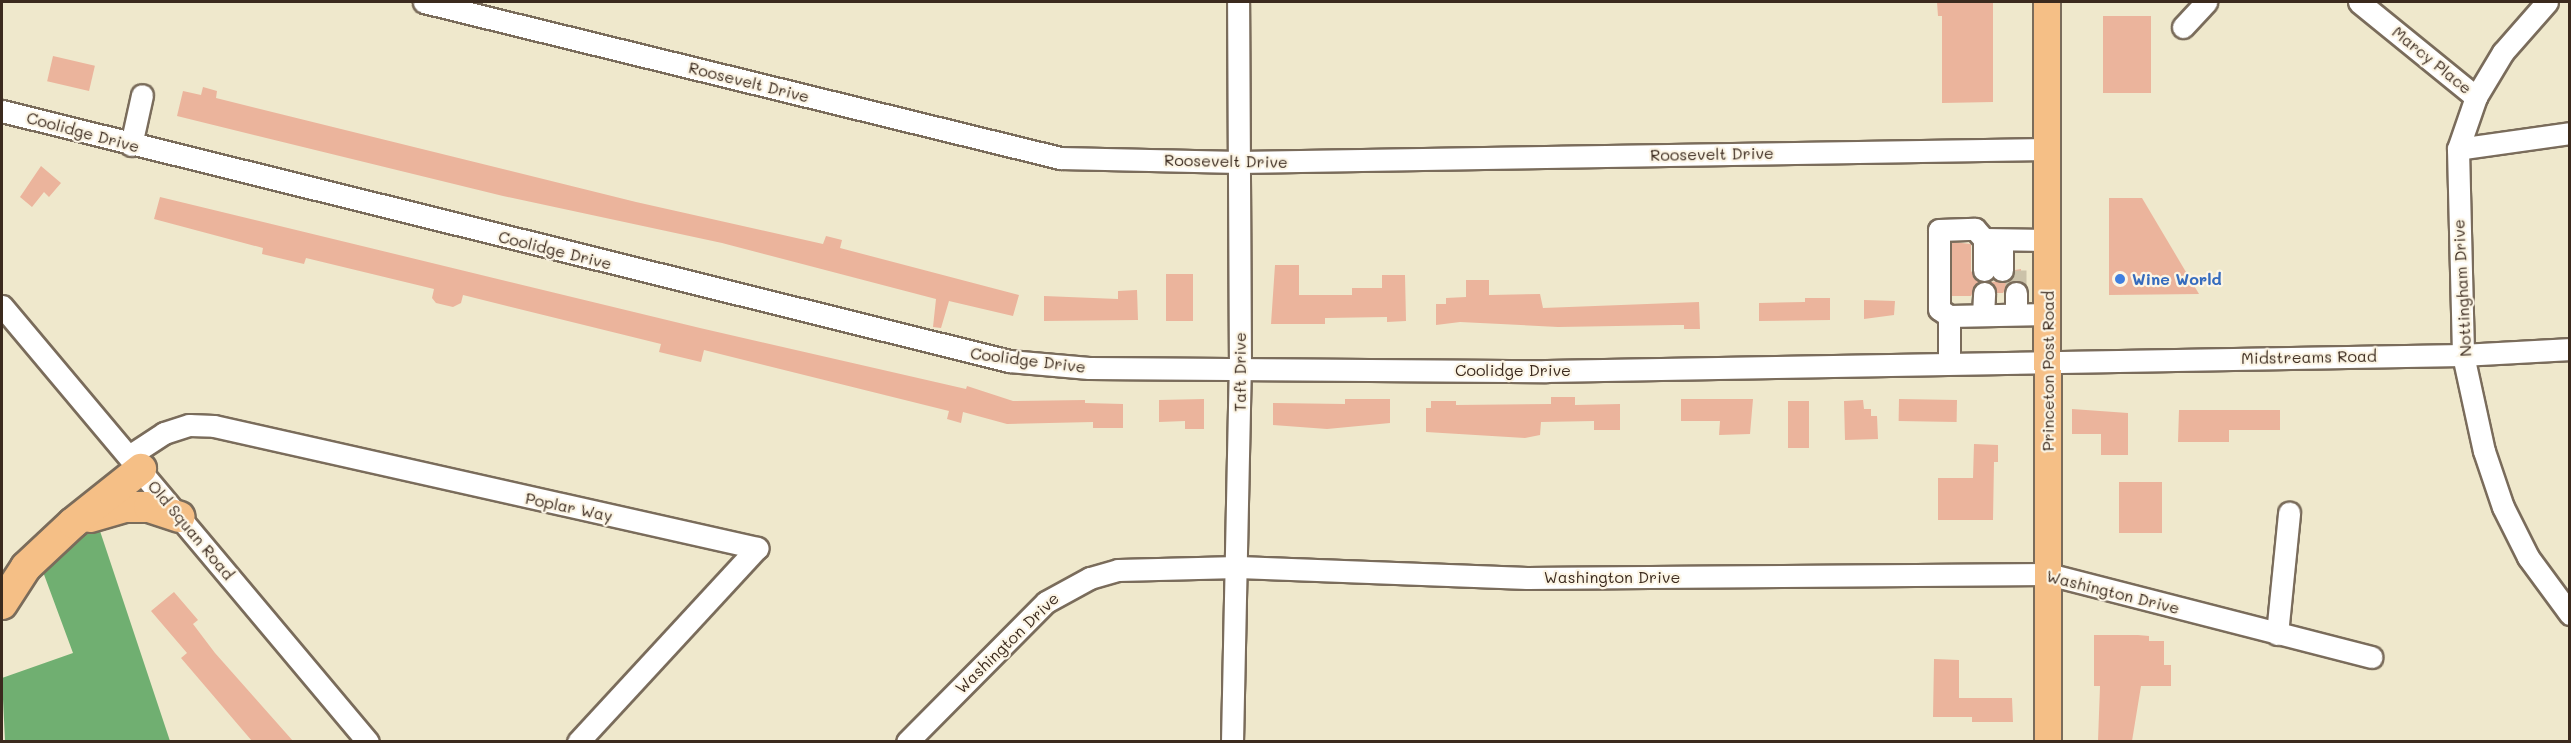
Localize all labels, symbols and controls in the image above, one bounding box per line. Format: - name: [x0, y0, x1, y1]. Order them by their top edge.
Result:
- street label: Marcy Place: [2388, 22, 2476, 98]
- street label: Roosevelt Drive: [687, 58, 811, 106]
- street label: Coolidge Drive: [24, 108, 142, 156]
- street label: Roosevelt Drive: [1650, 143, 1774, 165]
- street label: Roosevelt Drive: [1164, 150, 1288, 172]
- street label: Nottingham Drive: [2449, 219, 2475, 357]
- street label: Coolidge Drive: [496, 227, 614, 273]
- place label: Wine World: [2132, 269, 2222, 289]
- marker: Wine World: [2113, 272, 2127, 286]
- street label: Princeton Post Road: [2038, 291, 2058, 451]
- street label: Taft Drive: [1230, 332, 1250, 412]
- street label: Coolidge Drive: [969, 343, 1087, 377]
- street label: Midstreams Road: [2241, 346, 2377, 368]
- street label: Coolidge Drive: [1455, 360, 1571, 380]
- street label: Old Squan Road: [144, 476, 238, 584]
- street label: Poplar Way: [524, 488, 614, 526]
- street label: Washington Drive: [2044, 566, 2182, 618]
- street label: Washington Drive: [1544, 567, 1680, 587]
- street label: Washington Drive: [951, 589, 1063, 697]

